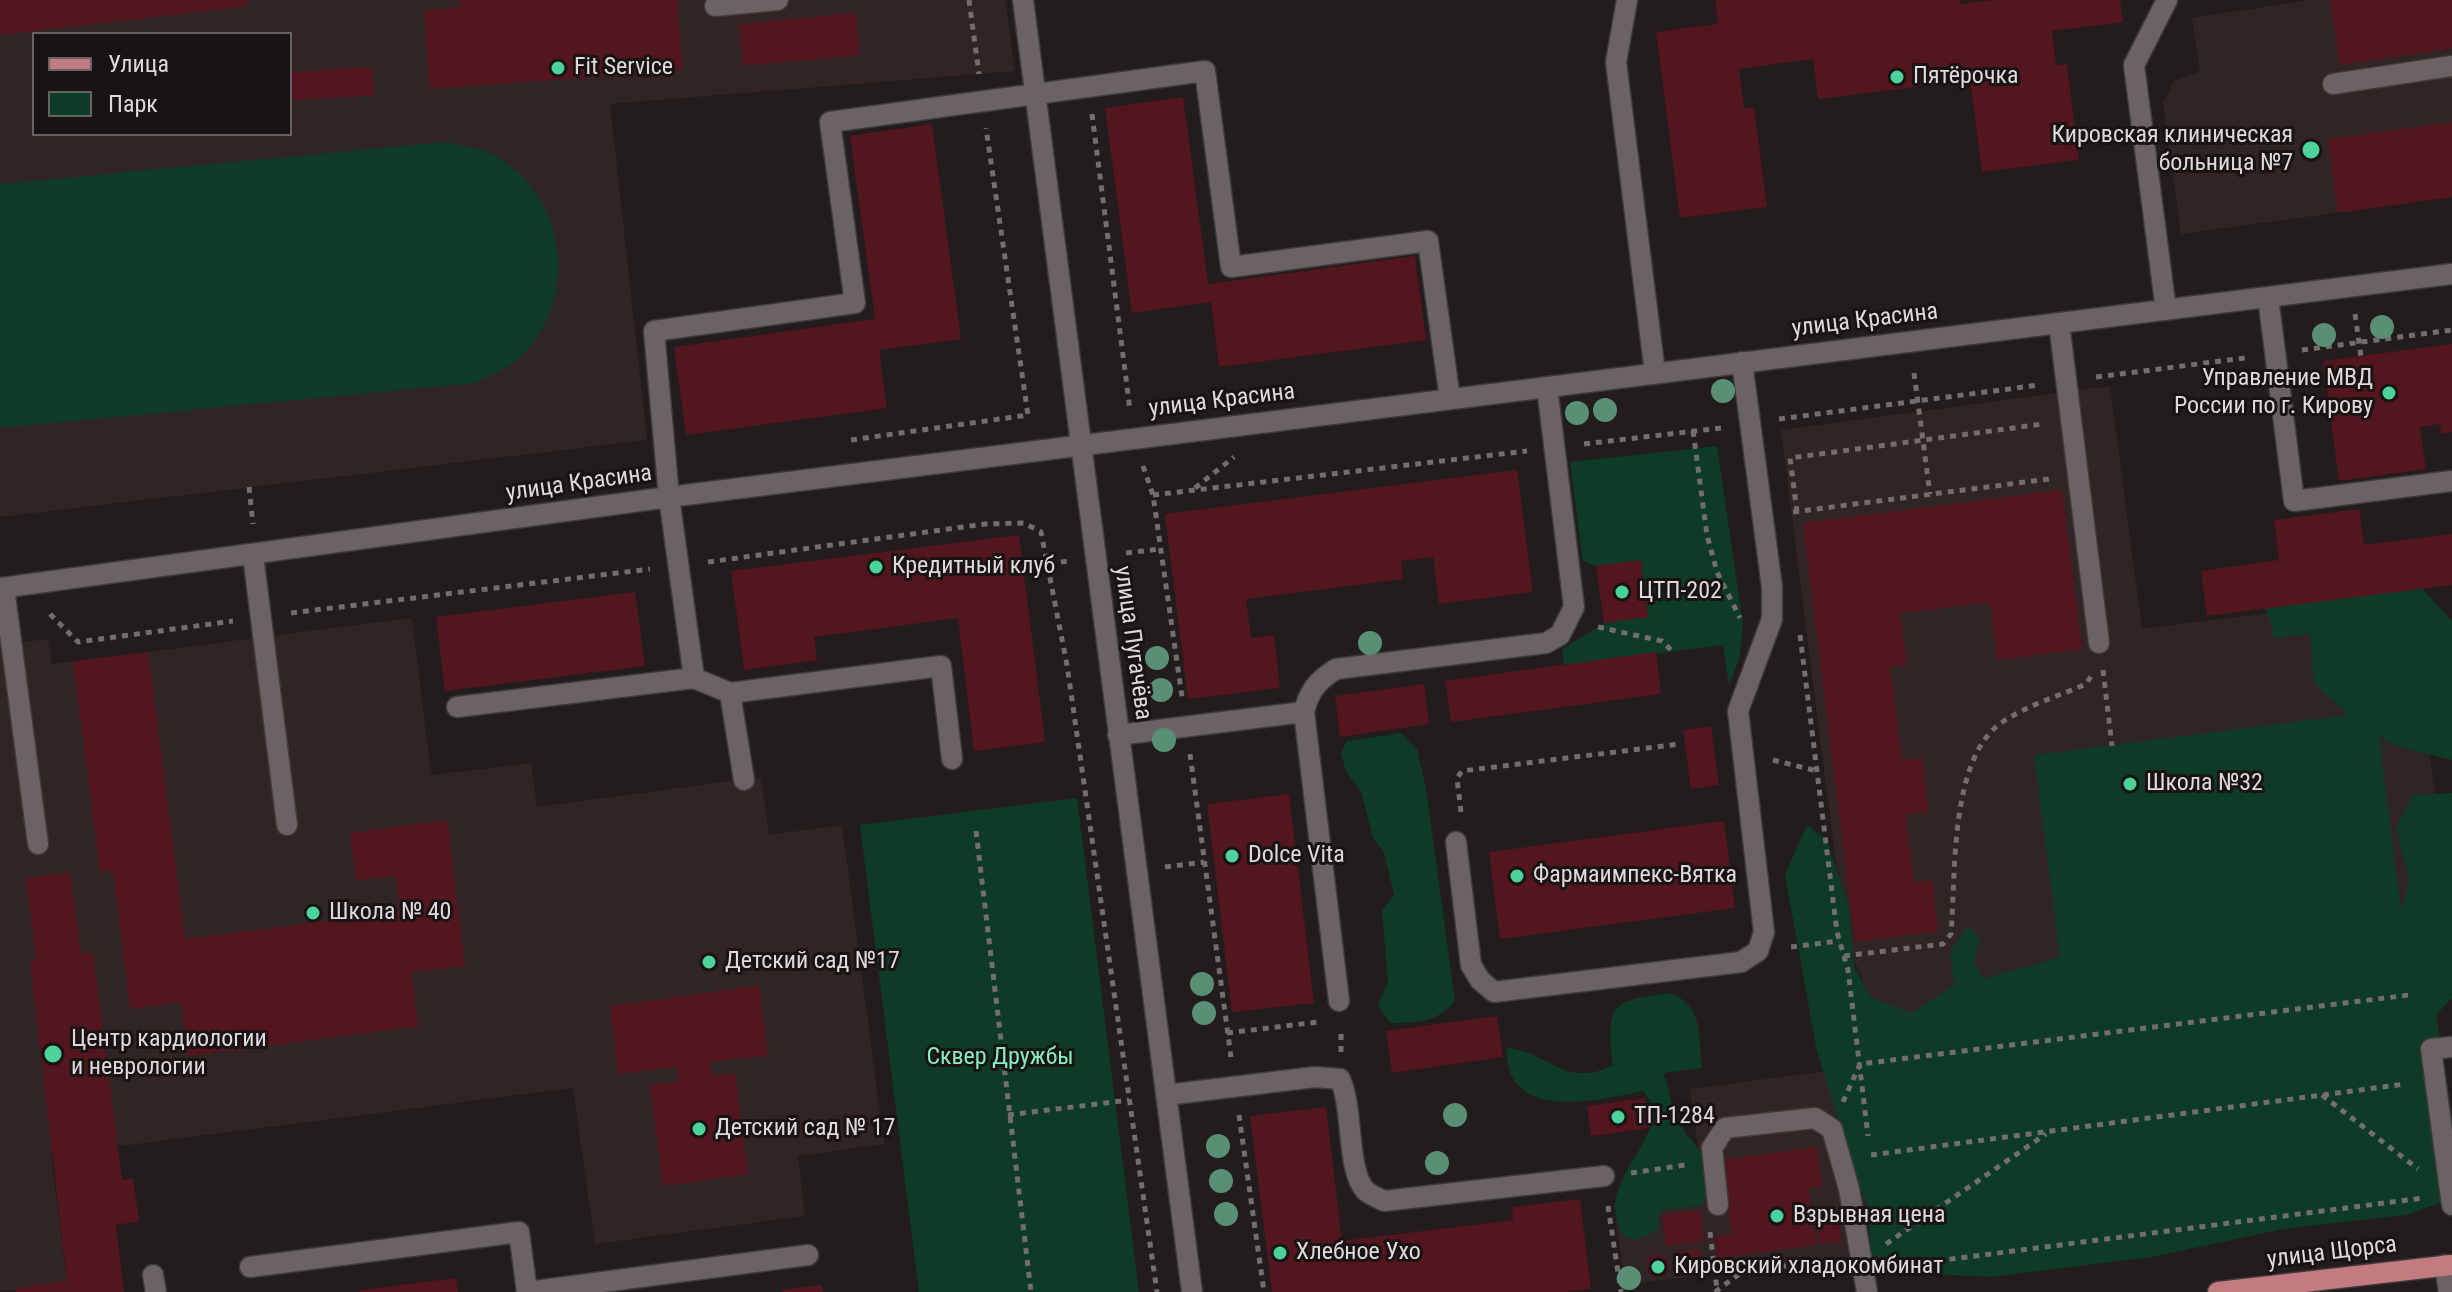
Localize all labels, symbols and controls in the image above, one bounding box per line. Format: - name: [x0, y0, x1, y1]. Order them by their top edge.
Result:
- legend: [32, 32, 292, 136]
- text: Улица: [108, 50, 169, 78]
- place label: Fit Service: [574, 54, 673, 82]
- marker: Fit Service: [549, 59, 567, 77]
- place label: Пятёрочка: [1913, 63, 2018, 91]
- marker: Пятёрочка: [1888, 68, 1906, 86]
- text: Парк: [108, 90, 158, 118]
- place label: Кировская клиническая больница №7: [2052, 122, 2293, 178]
- marker: Кировская клиническая больница №7: [2300, 139, 2322, 161]
- street label: улица Красина: [1790, 298, 1940, 344]
- place label: Управление МВД России по г. Кирову: [2174, 365, 2373, 421]
- street label: улица Красина: [1147, 378, 1297, 424]
- marker: Управление МВД России по г. Кирову: [2380, 384, 2398, 402]
- street label: улица Красина: [504, 460, 654, 508]
- place label: Кредитный клуб: [892, 553, 1055, 581]
- marker: Кредитный клуб: [867, 558, 885, 576]
- street label: улица Пугачёва: [1107, 564, 1157, 722]
- place label: ЦТП-202: [1638, 578, 1722, 606]
- marker: ЦТП-202: [1613, 583, 1631, 601]
- place label: Школа №32: [2146, 770, 2263, 798]
- marker: Школа №32: [2121, 775, 2139, 793]
- place label: Dolce Vita: [1248, 842, 1345, 870]
- marker: Dolce Vita: [1223, 847, 1241, 865]
- place label: Фармаимпекс-Вятка: [1533, 862, 1737, 890]
- marker: Фармаимпекс-Вятка: [1508, 867, 1526, 885]
- place label: Школа № 40: [329, 899, 451, 927]
- marker: Школа № 40: [304, 904, 322, 922]
- place label: Детский сад №17: [725, 948, 900, 976]
- marker: Детский сад №17: [700, 953, 718, 971]
- place label: Центр кардиологии и неврологии: [71, 1026, 267, 1082]
- marker: Центр кардиологии и неврологии: [42, 1043, 64, 1065]
- park label: Сквер Дружбы: [926, 1044, 1074, 1072]
- place label: ТП-1284: [1634, 1103, 1715, 1131]
- marker: ТП-1284: [1609, 1108, 1627, 1126]
- place label: Детский сад № 17: [715, 1115, 895, 1143]
- marker: Детский сад № 17: [690, 1120, 708, 1138]
- place label: Взрывная цена: [1793, 1202, 1945, 1230]
- marker: Взрывная цена: [1768, 1207, 1786, 1225]
- street label: улица Щорса: [2266, 1231, 2398, 1275]
- place label: Хлебное Ухо: [1296, 1239, 1421, 1267]
- marker: Хлебное Ухо: [1271, 1244, 1289, 1262]
- place label: Кировский хладокомбинат: [1674, 1253, 1943, 1281]
- marker: Кировский хладокомбинат: [1649, 1258, 1667, 1276]

